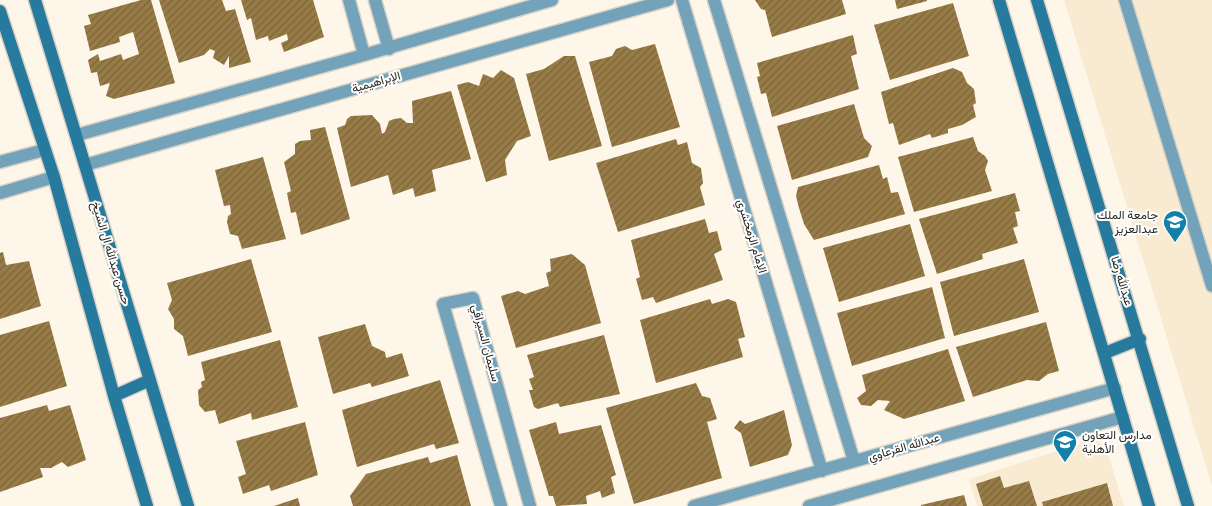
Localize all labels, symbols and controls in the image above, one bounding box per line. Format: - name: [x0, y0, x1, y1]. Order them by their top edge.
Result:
- street label: الإبراهيمية: [350, 68, 402, 97]
- street label: الإمام الزمخشري: [731, 197, 770, 276]
- street label: حسن عبدالله ال الشيخ: [87, 200, 133, 307]
- place label: جامعة الملك عبدالعزيز: [1097, 208, 1158, 237]
- school or university icon: جامعة الملك عبدالعزيز: [1162, 209, 1188, 243]
- street label: عبدالله رضا: [1107, 255, 1136, 308]
- street label: سليمان السيراقي: [466, 303, 503, 384]
- place label: مدارس التعاون الأهلية: [1082, 428, 1152, 456]
- school or university icon: مدارس التعاون الأهلية: [1052, 429, 1078, 463]
- street label: عبدالله القرعاوي: [867, 430, 942, 467]

